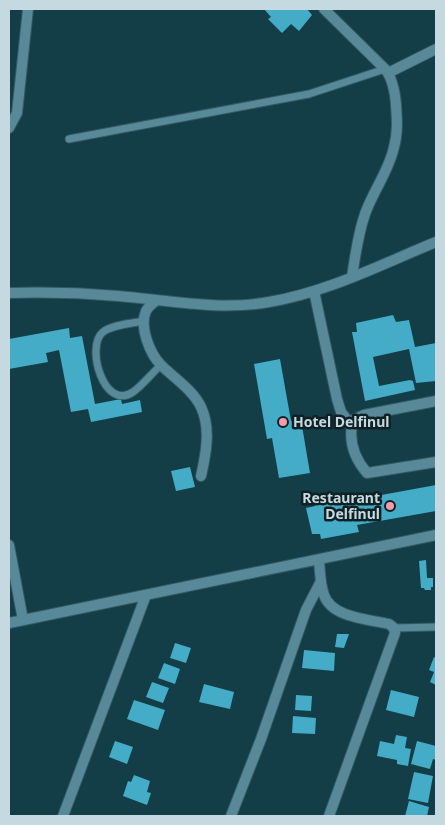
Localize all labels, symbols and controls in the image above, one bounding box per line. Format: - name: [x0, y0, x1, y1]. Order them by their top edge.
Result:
- place label: Hotel Delfinul: [293, 412, 389, 431]
- marker: Hotel Delfinul: [277, 416, 289, 428]
- place label: Restaurant Delfinul: [302, 488, 380, 523]
- marker: Restaurant Delfinul: [384, 500, 396, 512]

